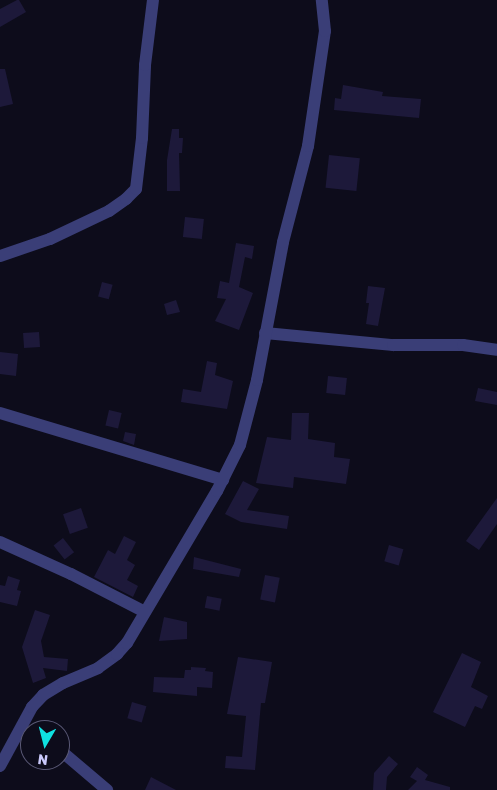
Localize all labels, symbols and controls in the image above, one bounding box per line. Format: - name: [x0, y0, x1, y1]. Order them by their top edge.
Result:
- north arrow: [20, 720, 70, 770]
- text: N: [37, 750, 49, 768]

